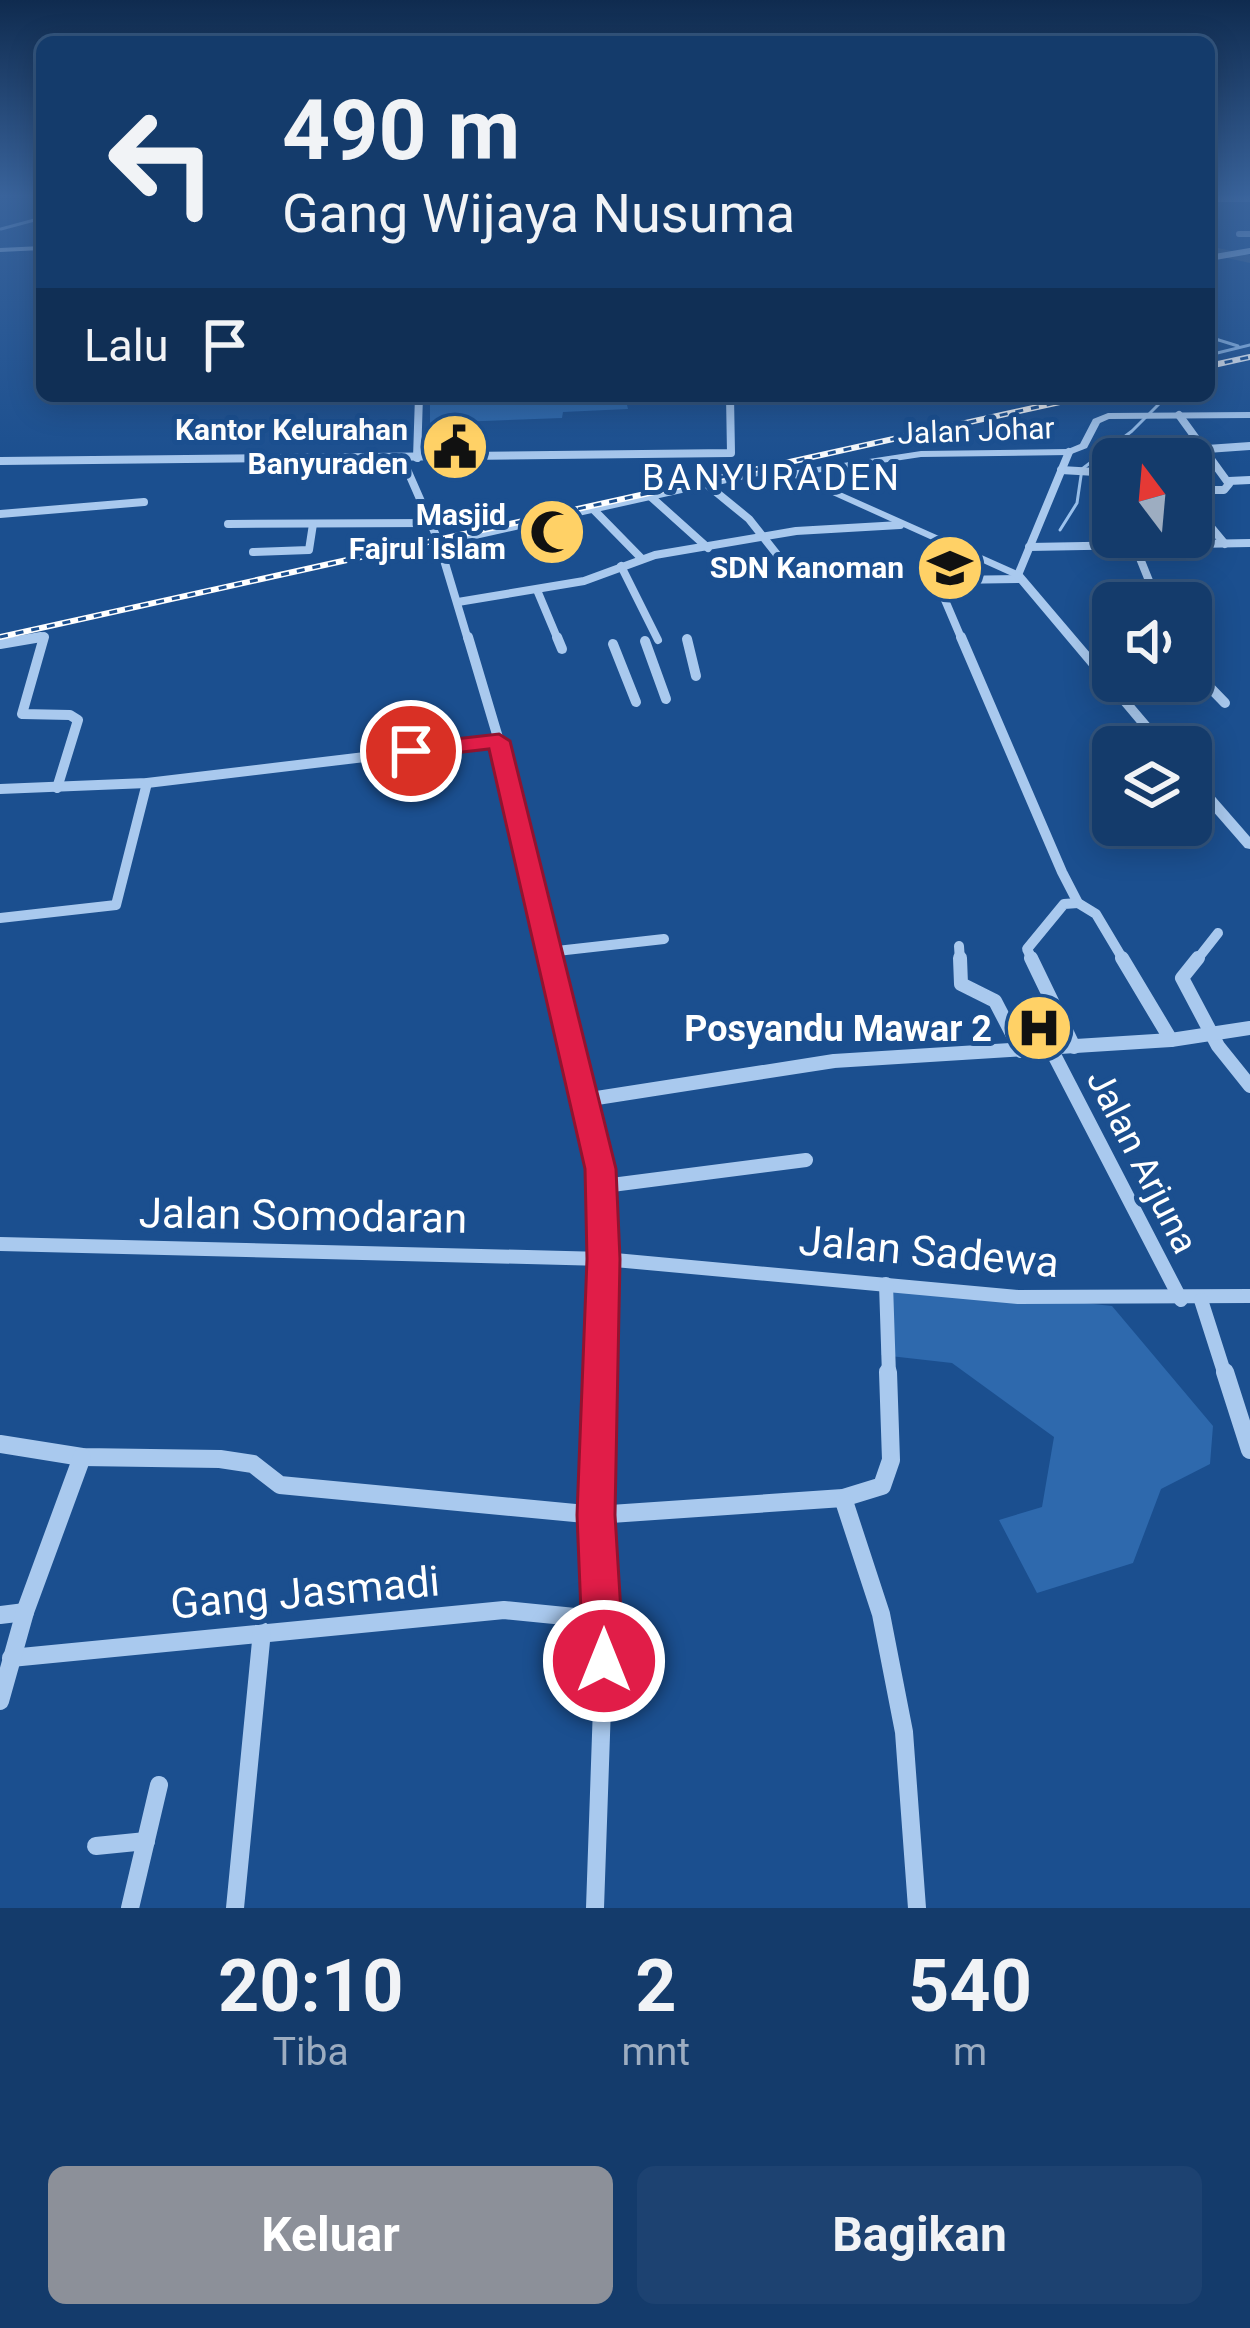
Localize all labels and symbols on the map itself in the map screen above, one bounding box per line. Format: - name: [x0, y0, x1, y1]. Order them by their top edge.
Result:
- street label: Jalan Johar: [897, 410, 1055, 451]
- place label: Kantor Kelurahan Banyuraden: [175, 412, 408, 481]
- public building icon: Kantor Kelurahan Banyuraden: [420, 412, 490, 482]
- north arrow: [1092, 438, 1212, 558]
- district label: BANYURADEN: [642, 457, 902, 499]
- place label: Masjid Fajrul Islam: [349, 497, 506, 566]
- mosque icon: Masjid Fajrul Islam: [517, 497, 587, 567]
- school or university icon: SDN Kanoman: [915, 533, 985, 603]
- place label: SDN Kanoman: [710, 550, 904, 585]
- pin: [360, 700, 462, 802]
- hospital icon: Posyandu Mawar 2: [1004, 993, 1074, 1063]
- place label: Posyandu Mawar 2: [684, 1008, 992, 1050]
- street label: Jalan Arjuna: [1078, 1063, 1206, 1260]
- street label: Jalan Somodaran: [138, 1188, 468, 1243]
- street label: Jalan Sadewa: [797, 1216, 1061, 1287]
- street label: Gang Jasmadi: [168, 1556, 442, 1629]
- position arrow: [541, 1598, 667, 1724]

